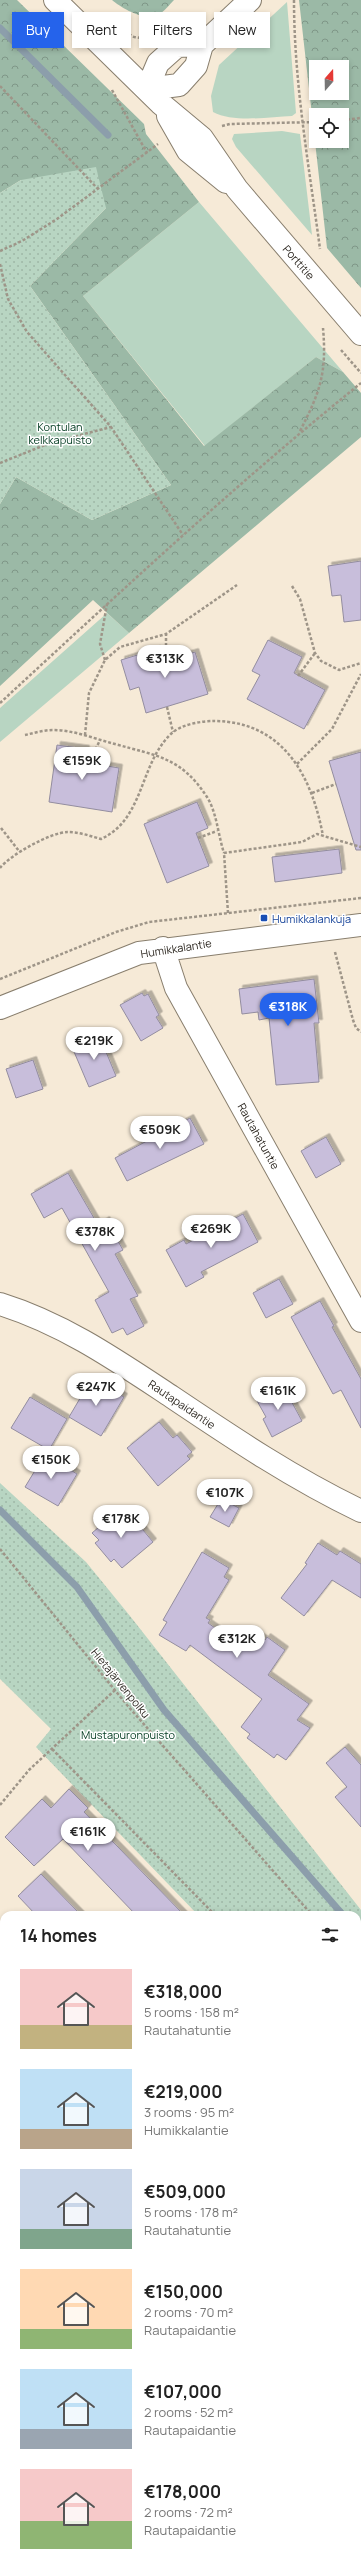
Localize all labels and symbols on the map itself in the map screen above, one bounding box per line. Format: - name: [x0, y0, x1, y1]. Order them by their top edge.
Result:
- north arrow: [309, 60, 349, 100]
- street label: Porttitie: [280, 242, 319, 283]
- park label: Kontulan kelkkapuisto: [28, 419, 92, 447]
- pin: €313K: [137, 645, 193, 679]
- pin: €159K: [54, 747, 110, 781]
- place label: Humikkalankuja: [272, 911, 351, 926]
- marker: Humikkalankuja: [259, 913, 269, 923]
- street label: Humikkalantie: [139, 935, 213, 961]
- pin: €318K: [260, 993, 316, 1027]
- pin: €219K: [66, 1027, 122, 1061]
- street label: Rautahatuntie: [235, 1100, 284, 1172]
- pin: €509K: [132, 1116, 188, 1150]
- pin: €269K: [183, 1215, 239, 1249]
- pin: €378K: [67, 1218, 123, 1252]
- pin: €247K: [68, 1373, 124, 1407]
- street label: Rautapaidantie: [146, 1376, 219, 1432]
- pin: €161K: [250, 1377, 306, 1411]
- pin: €150K: [23, 1446, 79, 1480]
- pin: €107K: [197, 1479, 253, 1513]
- pin: €178K: [93, 1505, 149, 1539]
- pin: €312K: [209, 1625, 265, 1659]
- street label: Hietajärvenpolku: [88, 1645, 154, 1721]
- park label: Mustapuronpuisto: [81, 1727, 176, 1742]
- pin: €161K: [60, 1818, 116, 1852]

